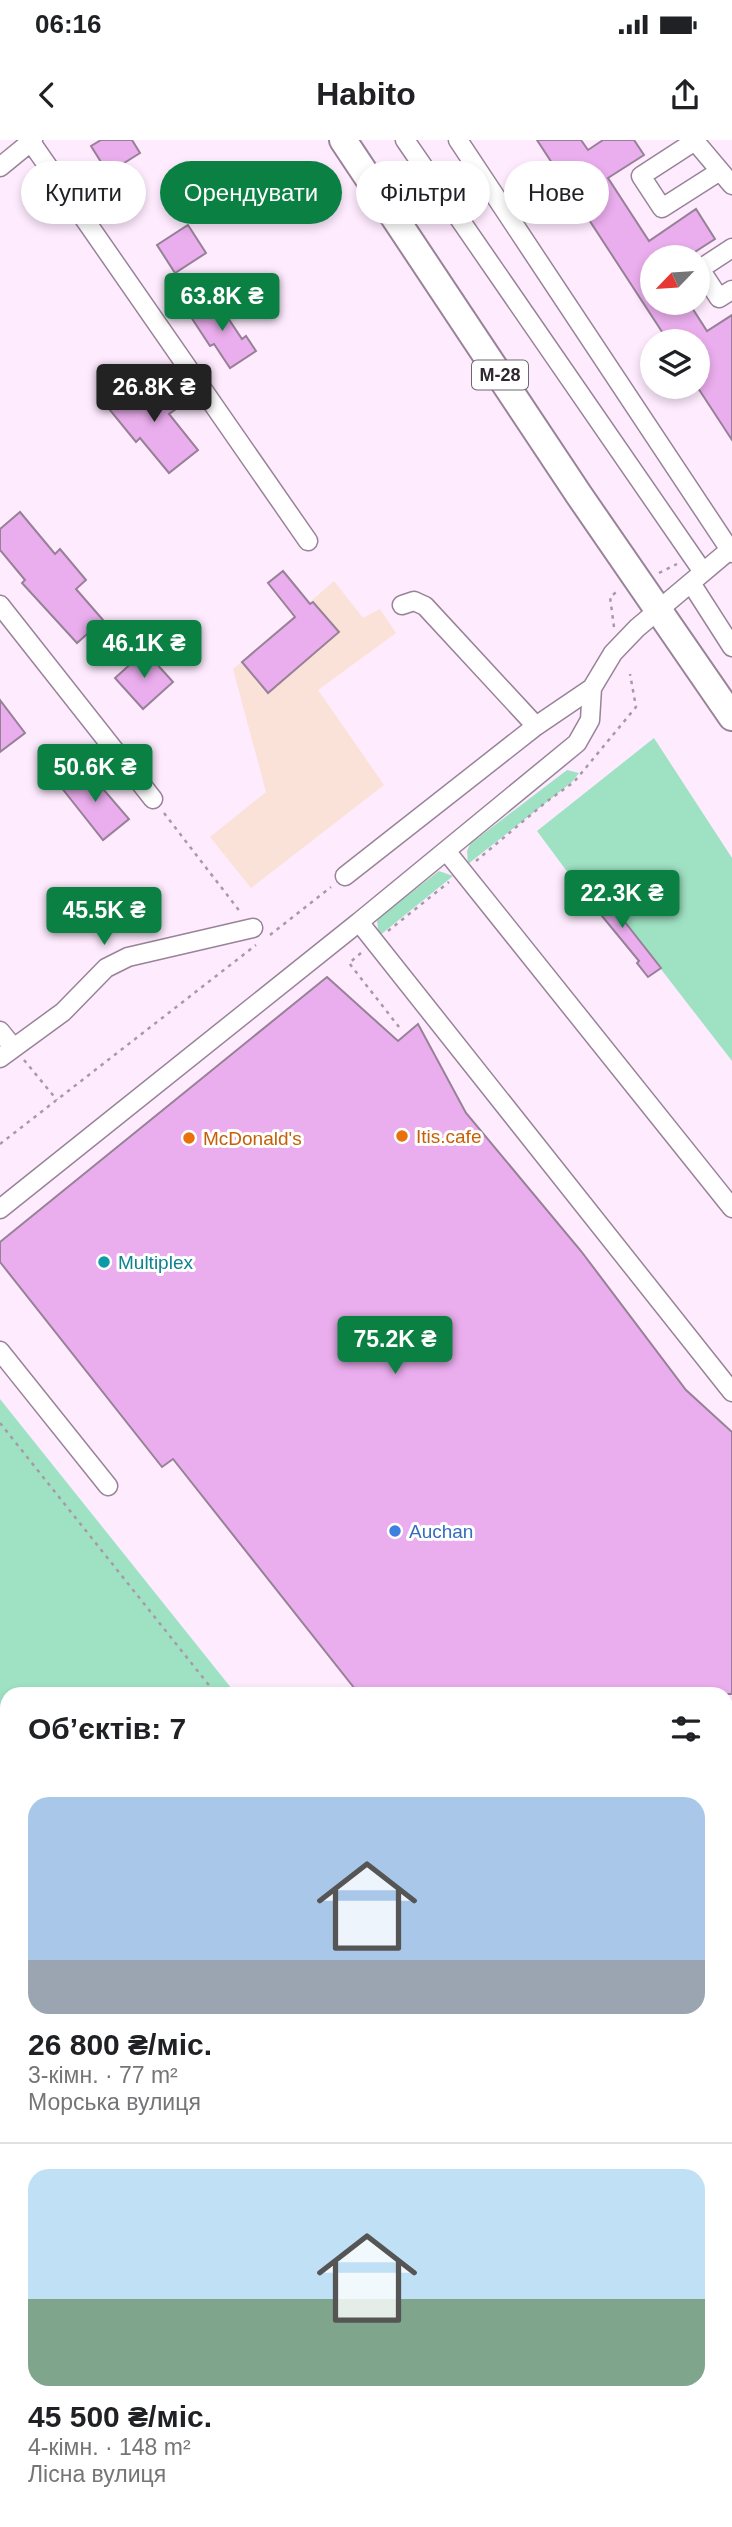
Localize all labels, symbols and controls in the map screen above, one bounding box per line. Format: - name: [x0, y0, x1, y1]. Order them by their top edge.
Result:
- text: 06:16: [35, 9, 102, 39]
- icon: back: [28, 76, 66, 114]
- text: Habito: [316, 76, 416, 112]
- icon: share: [666, 76, 704, 114]
- chip: Купити: [21, 161, 146, 224]
- chip: Орендувати: [160, 161, 342, 224]
- chip: Фільтри: [356, 161, 490, 224]
- chip: Нове: [504, 161, 609, 224]
- north arrow: [640, 245, 710, 315]
- map controls: [640, 245, 710, 399]
- pin: 63.8K ₴: [157, 274, 287, 333]
- text: 63.8K ₴: [180, 283, 264, 309]
- button: layers: [640, 329, 710, 399]
- road number: М-28: [472, 360, 528, 389]
- pin: 26.8K ₴: [89, 364, 219, 424]
- text: 26.8K ₴: [112, 374, 196, 400]
- pin: 46.1K ₴: [79, 620, 209, 680]
- text: 46.1K ₴: [102, 630, 186, 656]
- pin: 50.6K ₴: [30, 744, 160, 804]
- text: 50.6K ₴: [53, 754, 137, 780]
- pin: 22.3K ₴: [557, 870, 687, 930]
- text: 22.3K ₴: [580, 880, 664, 906]
- pin: 45.5K ₴: [39, 888, 169, 947]
- text: 45.5K ₴: [62, 897, 146, 923]
- place label: Itis.cafe: [416, 1126, 481, 1147]
- place label: McDonald's: [203, 1128, 302, 1149]
- marker: Itis.cafe: [394, 1128, 410, 1144]
- marker: McDonald's: [181, 1130, 197, 1146]
- place label: Multiplex: [118, 1252, 193, 1273]
- marker: Multiplex: [96, 1254, 112, 1270]
- pin: 75.2K ₴: [330, 1316, 460, 1376]
- text: 75.2K ₴: [353, 1326, 437, 1352]
- place label: Auchan: [409, 1521, 473, 1542]
- marker: Auchan: [387, 1523, 403, 1539]
- icon: filters: [667, 1710, 705, 1748]
- text: Об’єктів: 7: [28, 1712, 186, 1745]
- icon: home: [304, 1843, 430, 1969]
- text: 26 800 ₴/міс.: [28, 2028, 212, 2061]
- text: 3-кімн. · 77 m²: [28, 2062, 178, 2088]
- text: Морська вулиця: [28, 2089, 201, 2115]
- icon: home: [304, 2215, 430, 2341]
- text: 45 500 ₴/міс.: [28, 2400, 212, 2433]
- text: 4-кімн. · 148 m²: [28, 2434, 191, 2460]
- text: Лісна вулиця: [28, 2461, 166, 2487]

